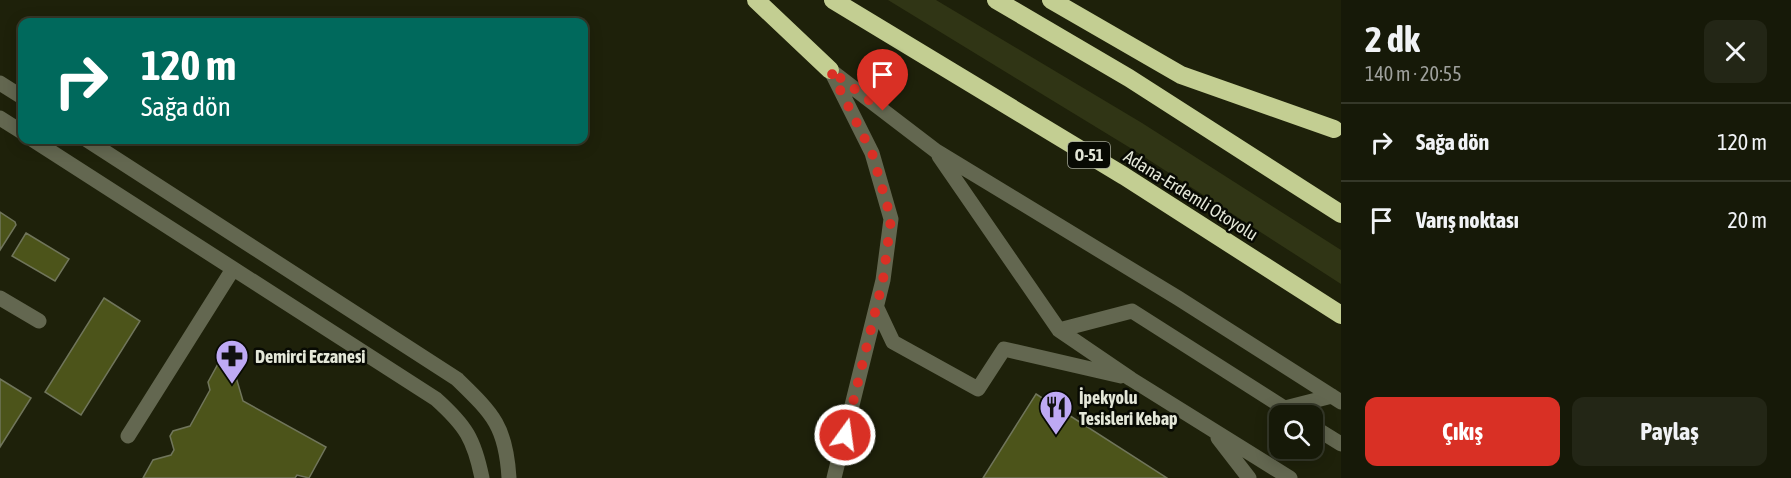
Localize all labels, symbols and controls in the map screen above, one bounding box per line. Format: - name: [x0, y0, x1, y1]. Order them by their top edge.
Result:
- text: 2 dk: [1365, 18, 1420, 60]
- button: close: [1704, 20, 1767, 83]
- text: 120 m: [141, 41, 236, 89]
- icon: right: [42, 42, 120, 120]
- pin: [857, 49, 908, 111]
- icon: arrive: [866, 58, 899, 91]
- text: 140 m · 20:55: [1365, 62, 1462, 85]
- text: Sağa dön: [141, 91, 231, 122]
- icon: right: [1365, 126, 1398, 159]
- text: Sağa dön: [1416, 129, 1489, 155]
- text: 120 m: [1717, 129, 1767, 155]
- road number: O-51: [1068, 142, 1110, 168]
- street label: Adana-Erdemli Otoyolu: [1120, 145, 1262, 245]
- icon: arrive: [1365, 204, 1398, 237]
- text: Varış noktası: [1416, 207, 1519, 233]
- text: 20 m: [1727, 207, 1767, 233]
- pharmacy icon: Demirci Eczanesi: [214, 338, 250, 385]
- place label: Demirci Eczanesi: [255, 346, 366, 367]
- place label: İpekyolu Tesisleri Kebap: [1079, 387, 1178, 429]
- restaurant icon: İpekyolu Tesisleri Kebap: [1038, 389, 1074, 436]
- button: Çıkış: [1365, 397, 1560, 466]
- button: Paylaş: [1572, 397, 1767, 466]
- position arrow: [813, 403, 877, 467]
- map controls: [1269, 405, 1323, 459]
- button: search: [1269, 405, 1323, 459]

